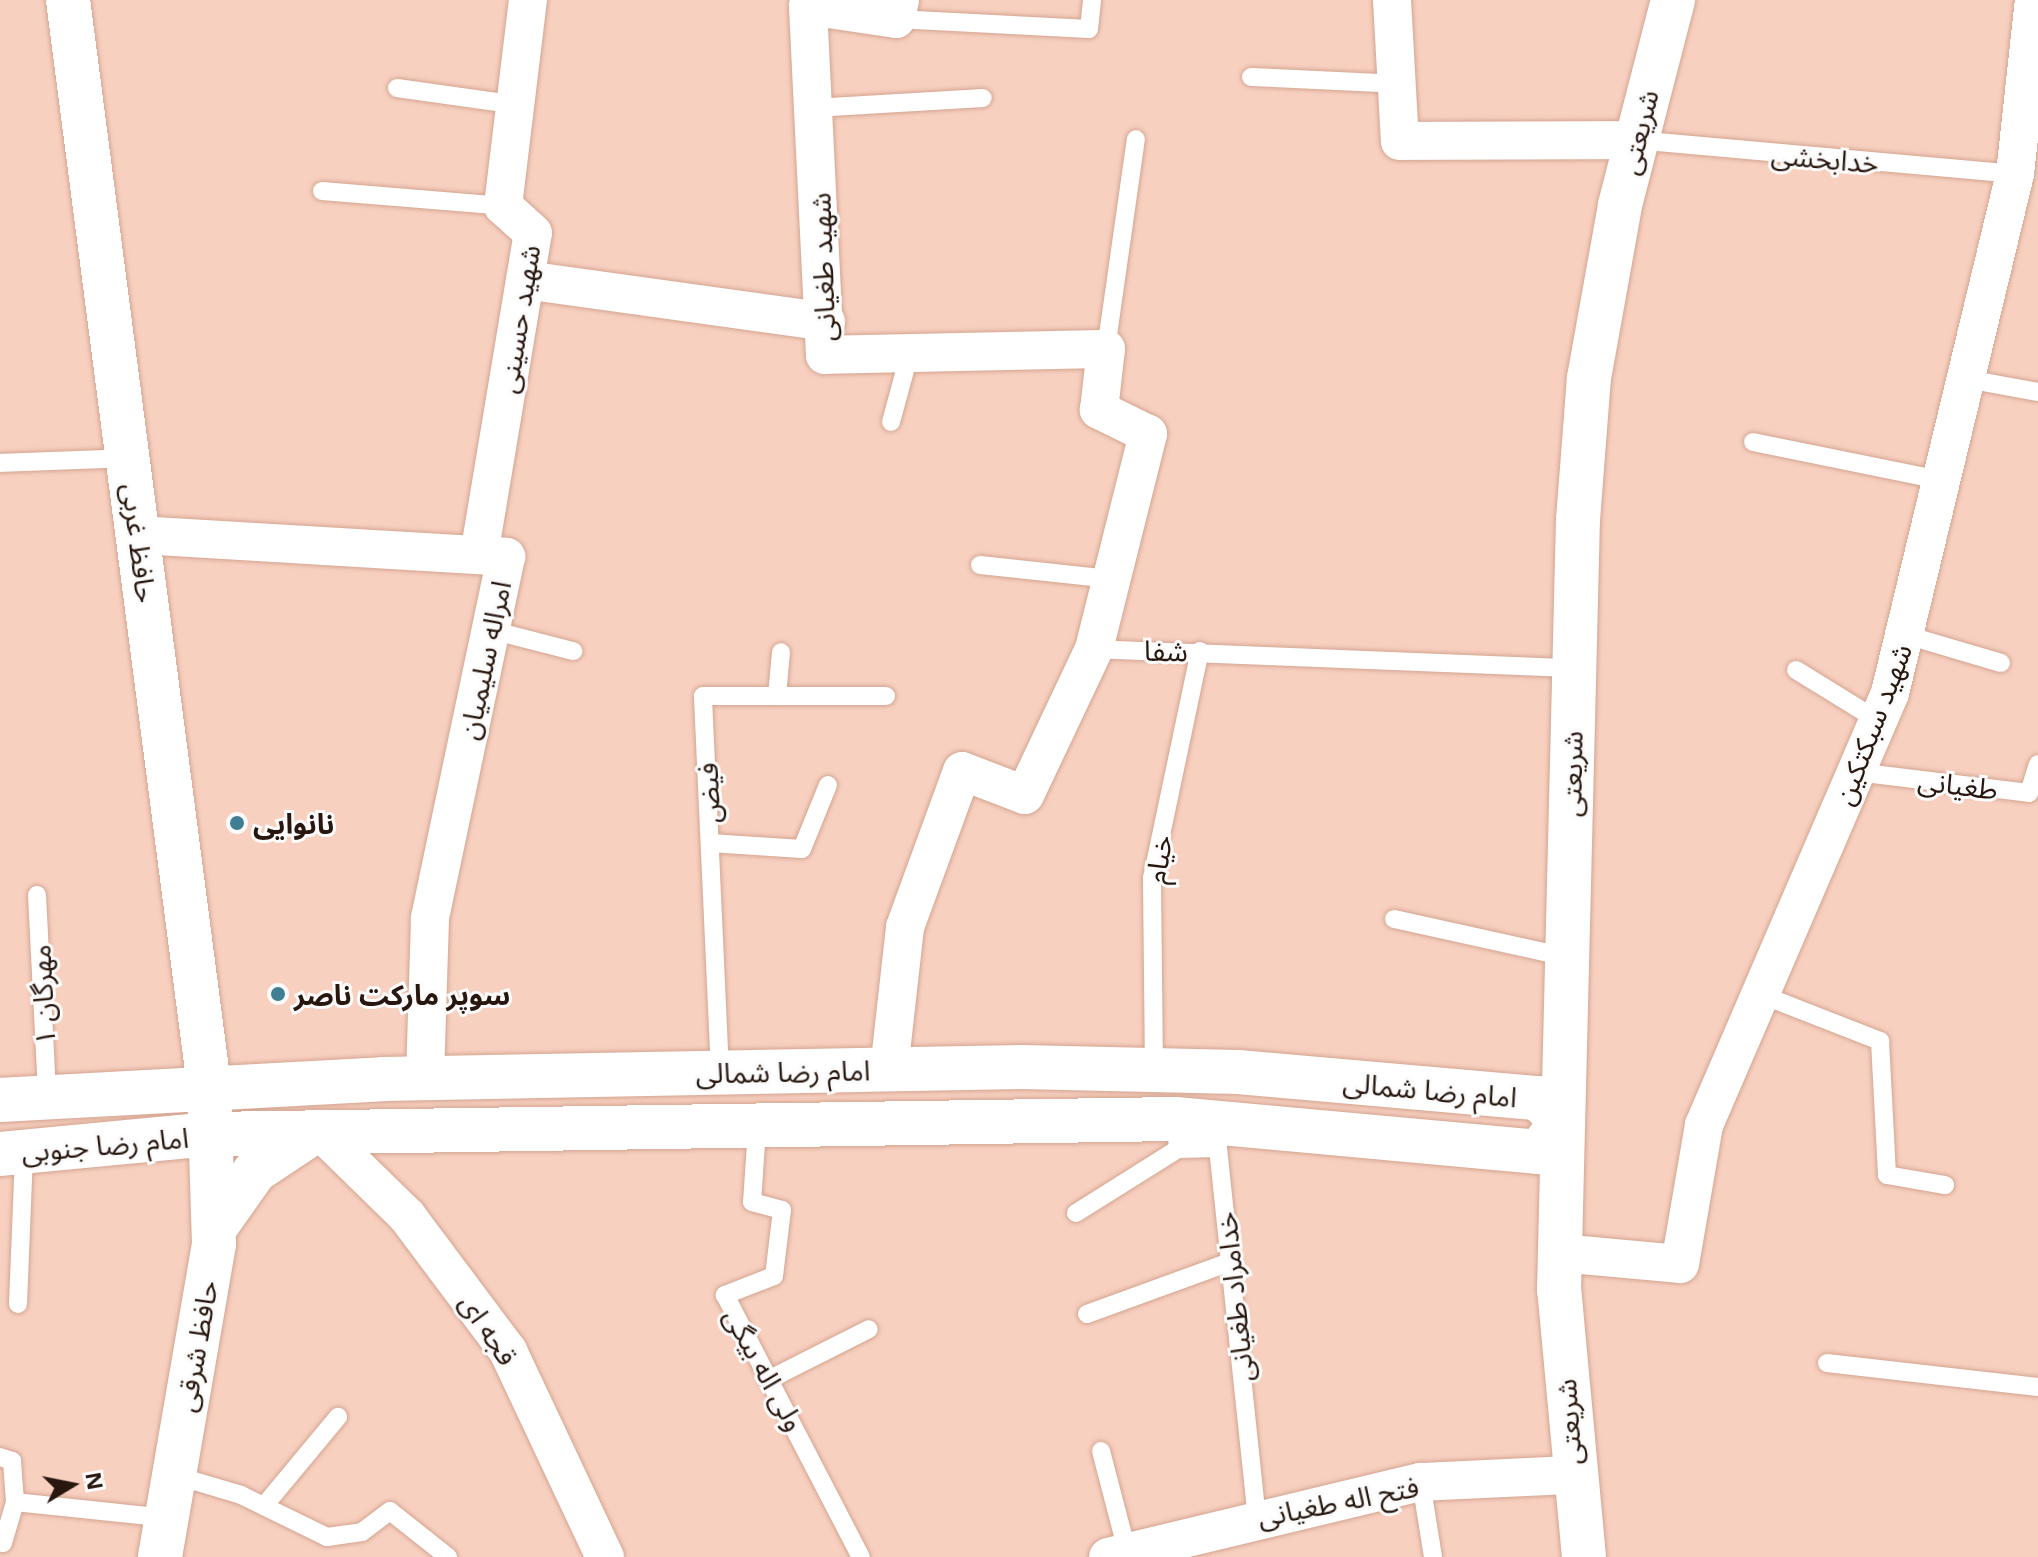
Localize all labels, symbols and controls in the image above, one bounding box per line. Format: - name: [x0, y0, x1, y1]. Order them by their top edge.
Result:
- street label: شریعتی: [1611, 86, 1665, 178]
- street label: خدابخشی: [1770, 137, 1880, 179]
- street label: شهید طغیانی: [803, 192, 841, 342]
- street label: شهید حسینی: [490, 242, 546, 396]
- street label: حافظ غربی: [116, 481, 164, 605]
- street label: امراله سلیمیان: [451, 578, 517, 742]
- street label: شفا: [1144, 633, 1188, 667]
- street label: شهید سبکتکین: [1826, 639, 1918, 809]
- street label: شریعتی: [1553, 731, 1589, 817]
- street label: فیض: [690, 762, 726, 824]
- street label: طغیانی: [1916, 762, 2000, 806]
- place label: نانوایی: [253, 806, 334, 840]
- marker: نانوایی: [228, 814, 246, 832]
- street label: خیام: [1138, 832, 1178, 886]
- street label: مهرگان ۱: [23, 944, 61, 1046]
- place label: سوپر مارکت ناصر: [294, 977, 510, 1011]
- marker: سوپر مارکت ناصر: [269, 985, 287, 1003]
- street label: امام رضا شمالی: [695, 1053, 871, 1089]
- street label: امام رضا شمالی: [1342, 1065, 1518, 1113]
- street label: امام رضا جنوبی: [20, 1120, 190, 1168]
- street label: خدامراد طغیانی: [1208, 1210, 1260, 1384]
- street label: حافظ شرقی: [168, 1278, 224, 1414]
- street label: قجه ای: [453, 1287, 525, 1371]
- street label: ولی اله بیگی: [718, 1302, 812, 1436]
- street label: شریعتی: [1548, 1378, 1588, 1466]
- north arrow: [32, 1445, 112, 1525]
- text: N: [79, 1469, 112, 1492]
- street label: فتح اله طغیانی: [1255, 1469, 1421, 1533]

